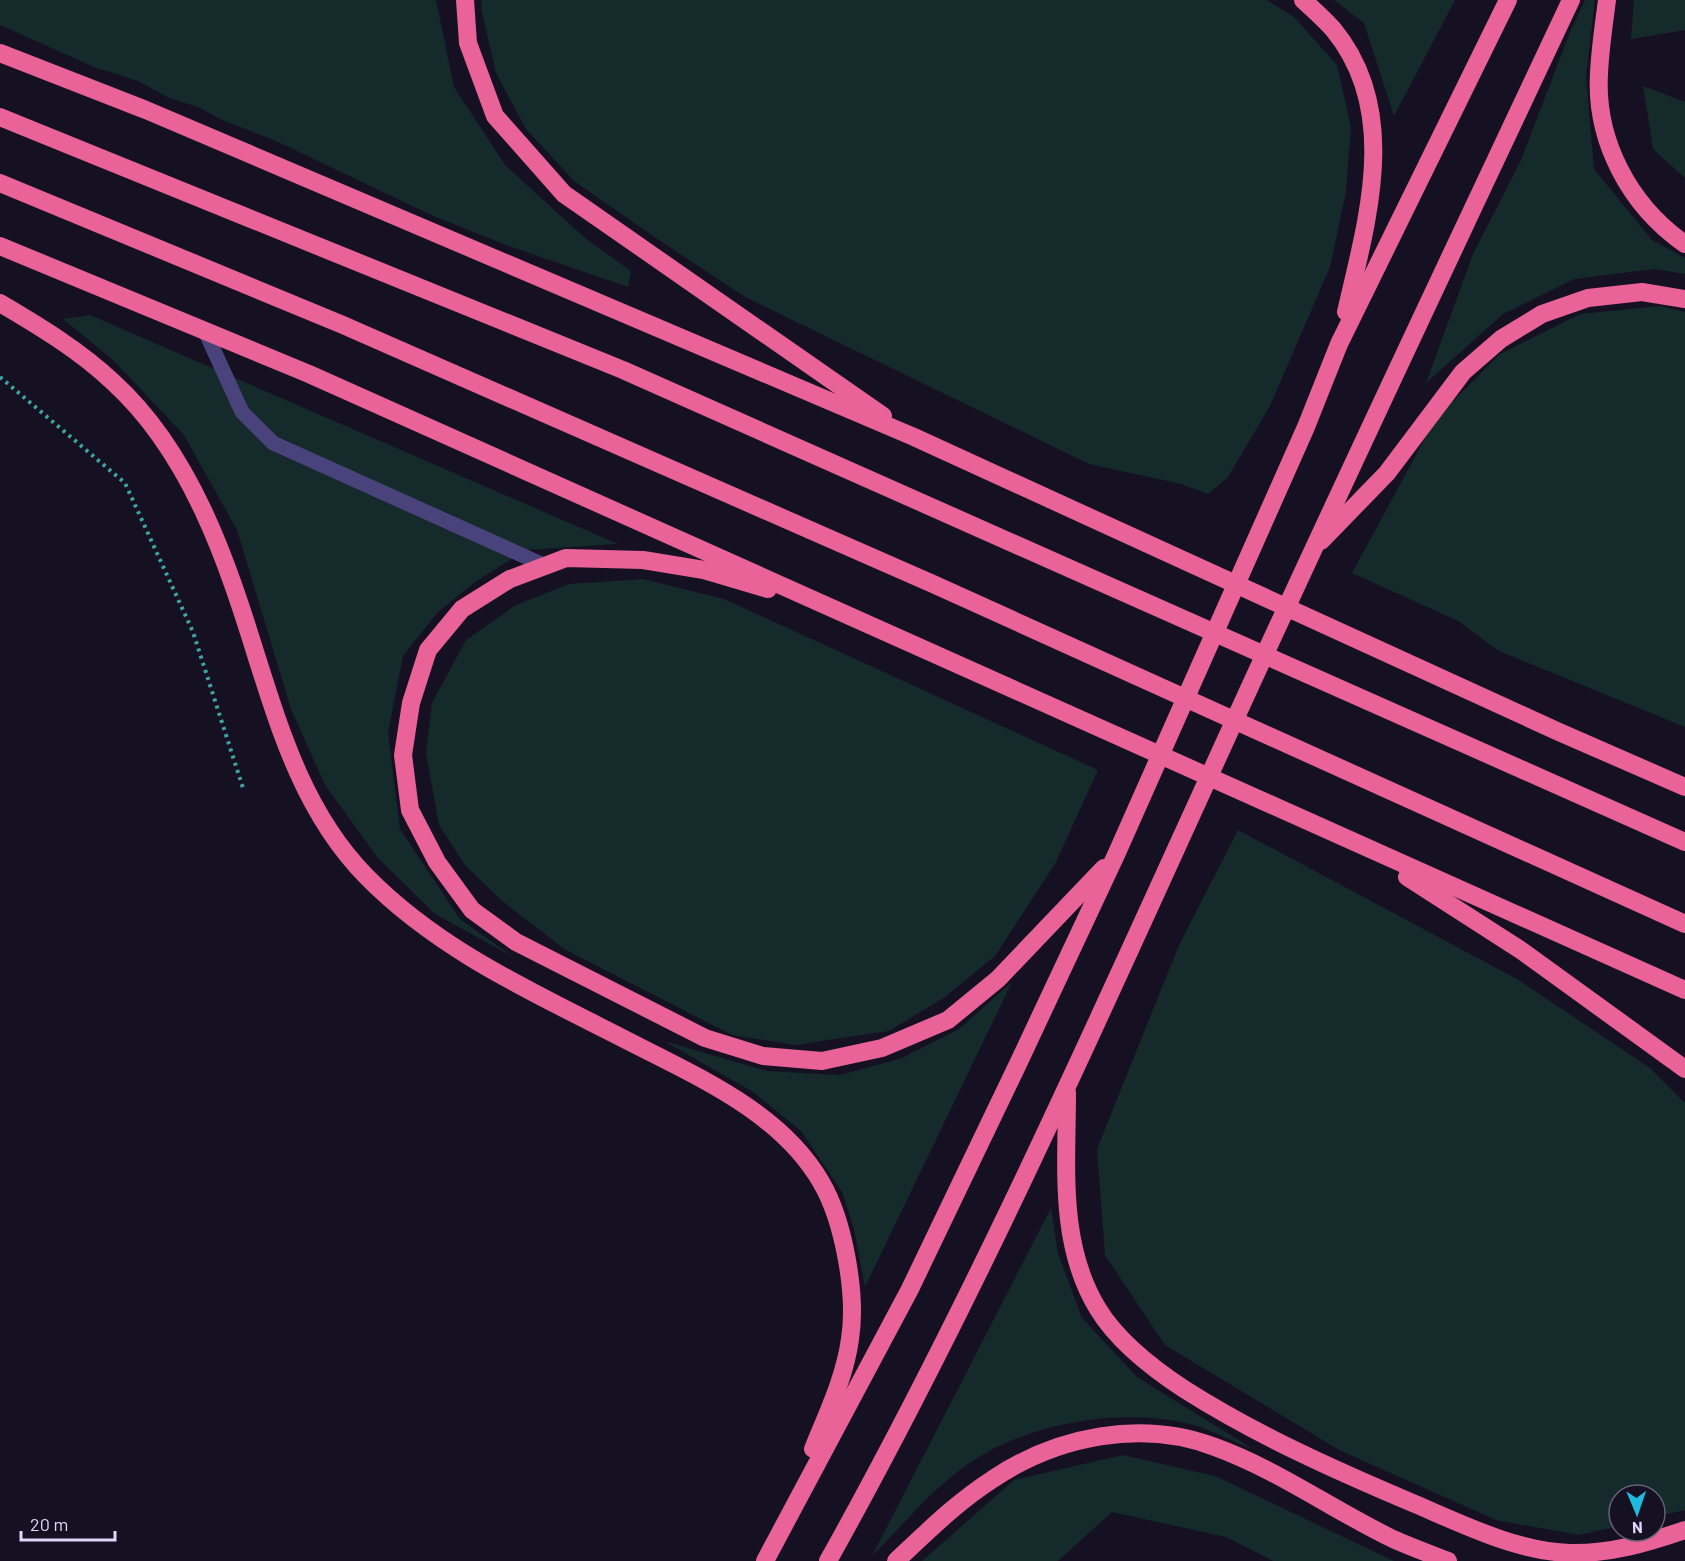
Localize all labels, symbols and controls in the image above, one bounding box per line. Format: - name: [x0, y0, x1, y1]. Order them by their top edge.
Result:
- north arrow: [1607, 1483, 1667, 1543]
- scale bar: [21, 1504, 116, 1542]
- text: 20 m: [30, 1513, 68, 1535]
- text: N: [1632, 1519, 1643, 1538]

